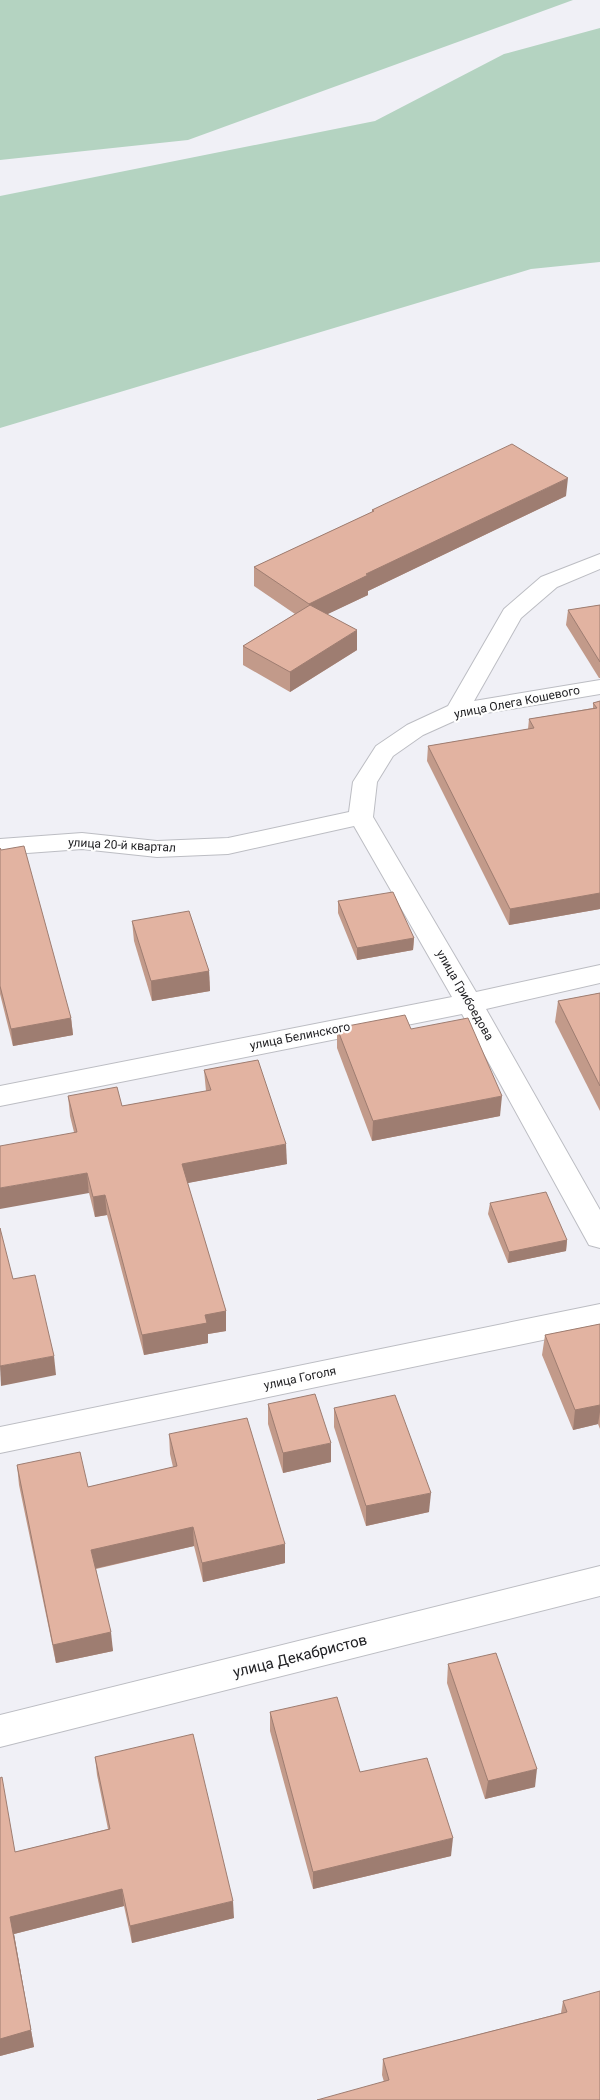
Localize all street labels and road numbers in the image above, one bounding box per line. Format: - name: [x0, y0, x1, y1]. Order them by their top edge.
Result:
- street label: улица Олега Кошевого: [453, 683, 581, 721]
- street label: улица 20-й квартал: [68, 835, 176, 855]
- street label: улица Грибоедова: [433, 947, 497, 1043]
- street label: улица Белинского: [249, 1019, 351, 1053]
- street label: улица Гоголя: [263, 1364, 337, 1392]
- street label: улица Декабристов: [231, 1631, 369, 1681]

